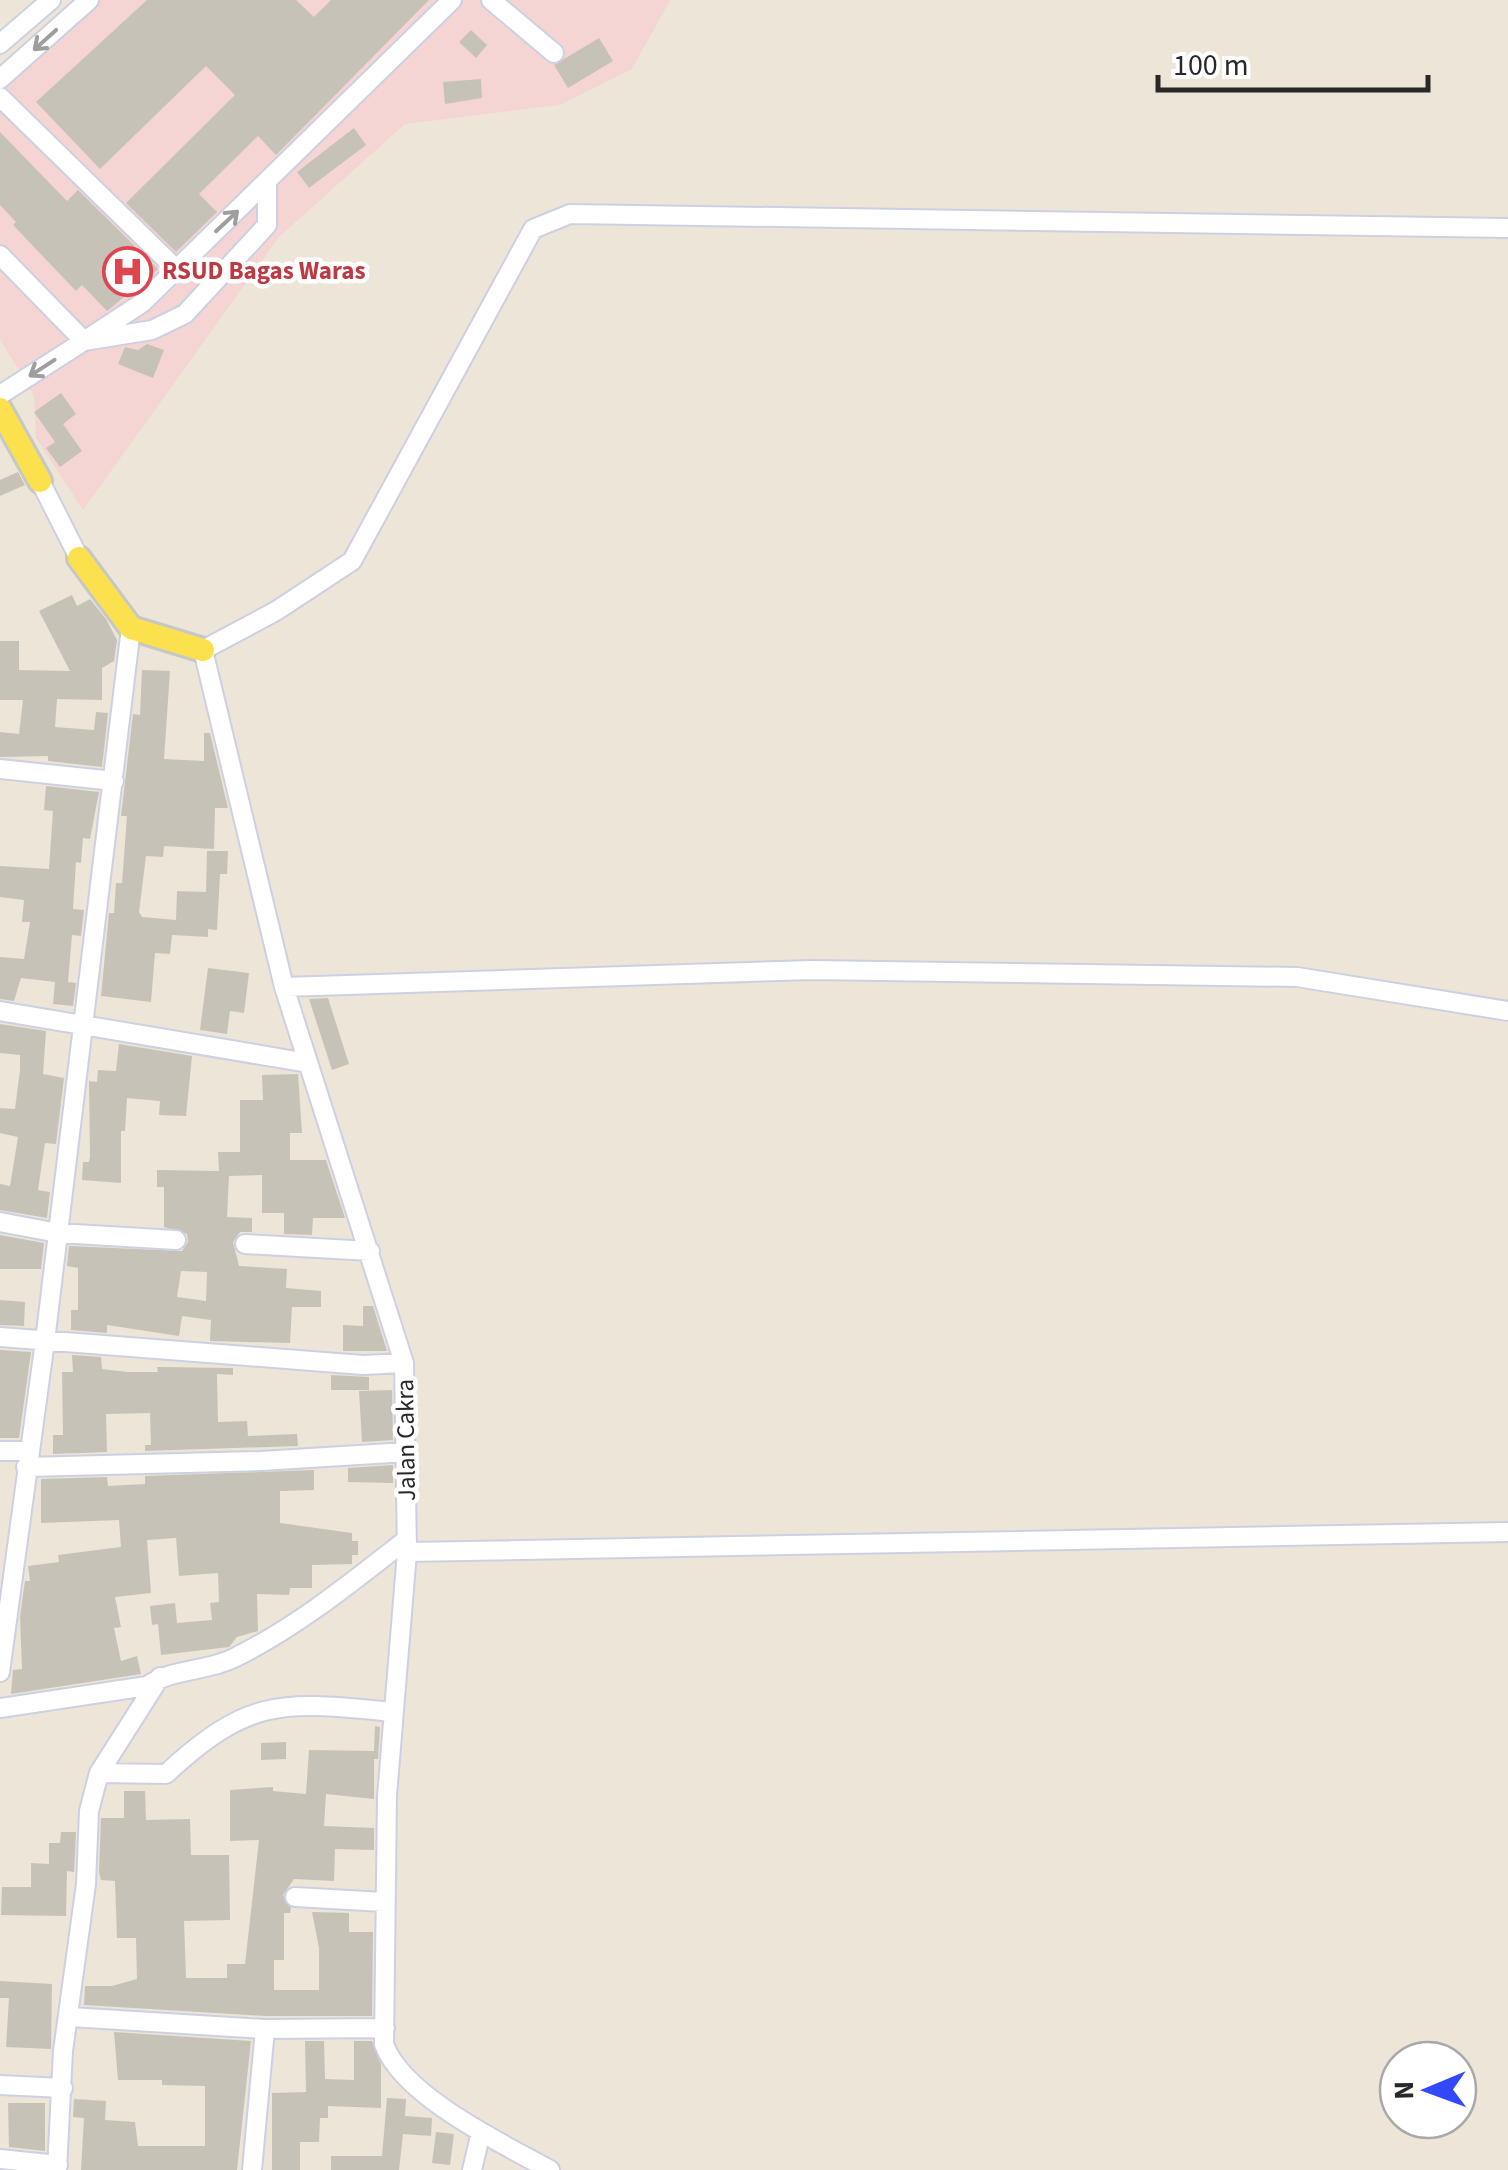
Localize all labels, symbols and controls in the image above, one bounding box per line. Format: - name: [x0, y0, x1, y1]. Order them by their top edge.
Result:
- one-way arrow: [33, 28, 58, 51]
- scale bar: [1158, 30, 1428, 92]
- text: 100 m: [1173, 44, 1249, 87]
- one-way arrow: [214, 210, 239, 233]
- hospital icon: RSUD Bagas Waras: [101, 245, 153, 297]
- place label: RSUD Bagas Waras: [162, 253, 366, 289]
- one-way arrow: [28, 357, 57, 378]
- street label: Jalan Cakra: [387, 1379, 425, 1501]
- north arrow: [1378, 2040, 1478, 2140]
- text: N: [1384, 2081, 1424, 2100]

